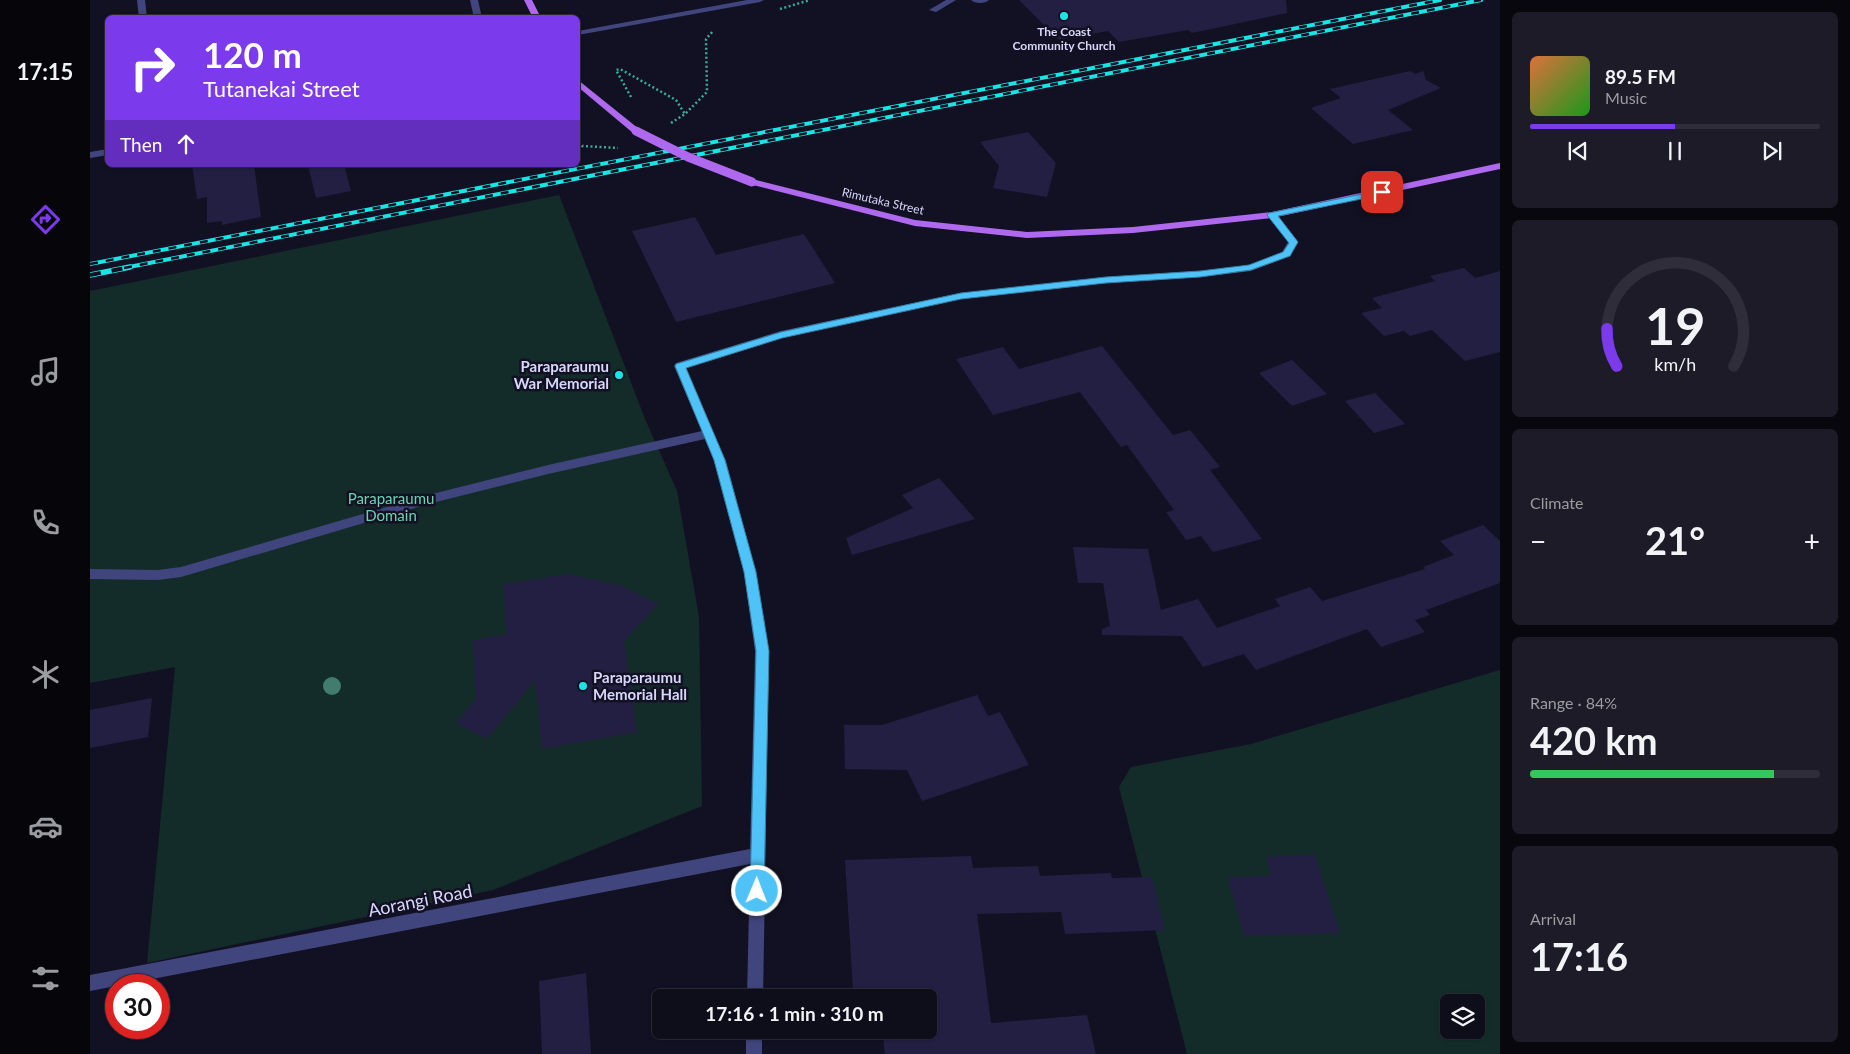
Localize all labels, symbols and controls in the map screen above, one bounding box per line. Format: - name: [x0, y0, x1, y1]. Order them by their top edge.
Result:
- marker: The Coast Community Church: [1058, 10, 1070, 22]
- place label: The Coast Community Church: [1012, 24, 1116, 53]
- text: 120 m: [203, 33, 302, 75]
- icon: right: [120, 35, 185, 100]
- text: 17:15: [17, 58, 73, 85]
- text: 89.5 FM: [1605, 65, 1676, 88]
- text: Tutanekai Street: [203, 75, 360, 102]
- text: Music: [1605, 88, 1647, 107]
- icon: ahead: [172, 130, 200, 158]
- text: Then: [120, 133, 162, 156]
- icon: previous: [1564, 137, 1592, 165]
- icon: pause: [1661, 137, 1689, 165]
- icon: next: [1758, 137, 1786, 165]
- pin: [1361, 171, 1403, 213]
- icon: arrive: [1368, 178, 1396, 206]
- street label: Rimutaka Street: [840, 184, 926, 218]
- icon: directions: [28, 202, 63, 237]
- text: 19: [1645, 294, 1705, 356]
- text: km/h: [1654, 353, 1696, 375]
- icon: music: [28, 354, 63, 389]
- place label: Paraparaumu War Memorial: [514, 357, 609, 392]
- marker: Paraparaumu War Memorial: [613, 369, 625, 381]
- park label: Paraparaumu Domain: [348, 489, 434, 524]
- text: Climate: [1530, 493, 1583, 512]
- icon: phone: [28, 505, 63, 540]
- text: 21°: [1645, 517, 1705, 563]
- text: −: [1530, 524, 1546, 558]
- text: +: [1804, 524, 1820, 558]
- icon: climate: [28, 657, 63, 692]
- place label: Paraparaumu Memorial Hall: [593, 668, 687, 703]
- marker: Paraparaumu Memorial Hall: [577, 680, 589, 692]
- text: Range · 84%: [1530, 693, 1617, 712]
- text: 420 km: [1530, 717, 1658, 763]
- icon: car: [28, 809, 63, 844]
- position arrow: [730, 864, 782, 916]
- street label: Aorangi Road: [366, 879, 474, 921]
- text: Arrival: [1530, 909, 1576, 928]
- text: 17:16: [1530, 933, 1628, 979]
- icon: filters: [28, 961, 63, 996]
- speed limit sign: 30: [105, 974, 170, 1039]
- map controls: [1440, 994, 1485, 1039]
- button: layers: [1440, 994, 1485, 1039]
- text: 17:16 · 1 min · 310 m: [705, 1002, 884, 1025]

